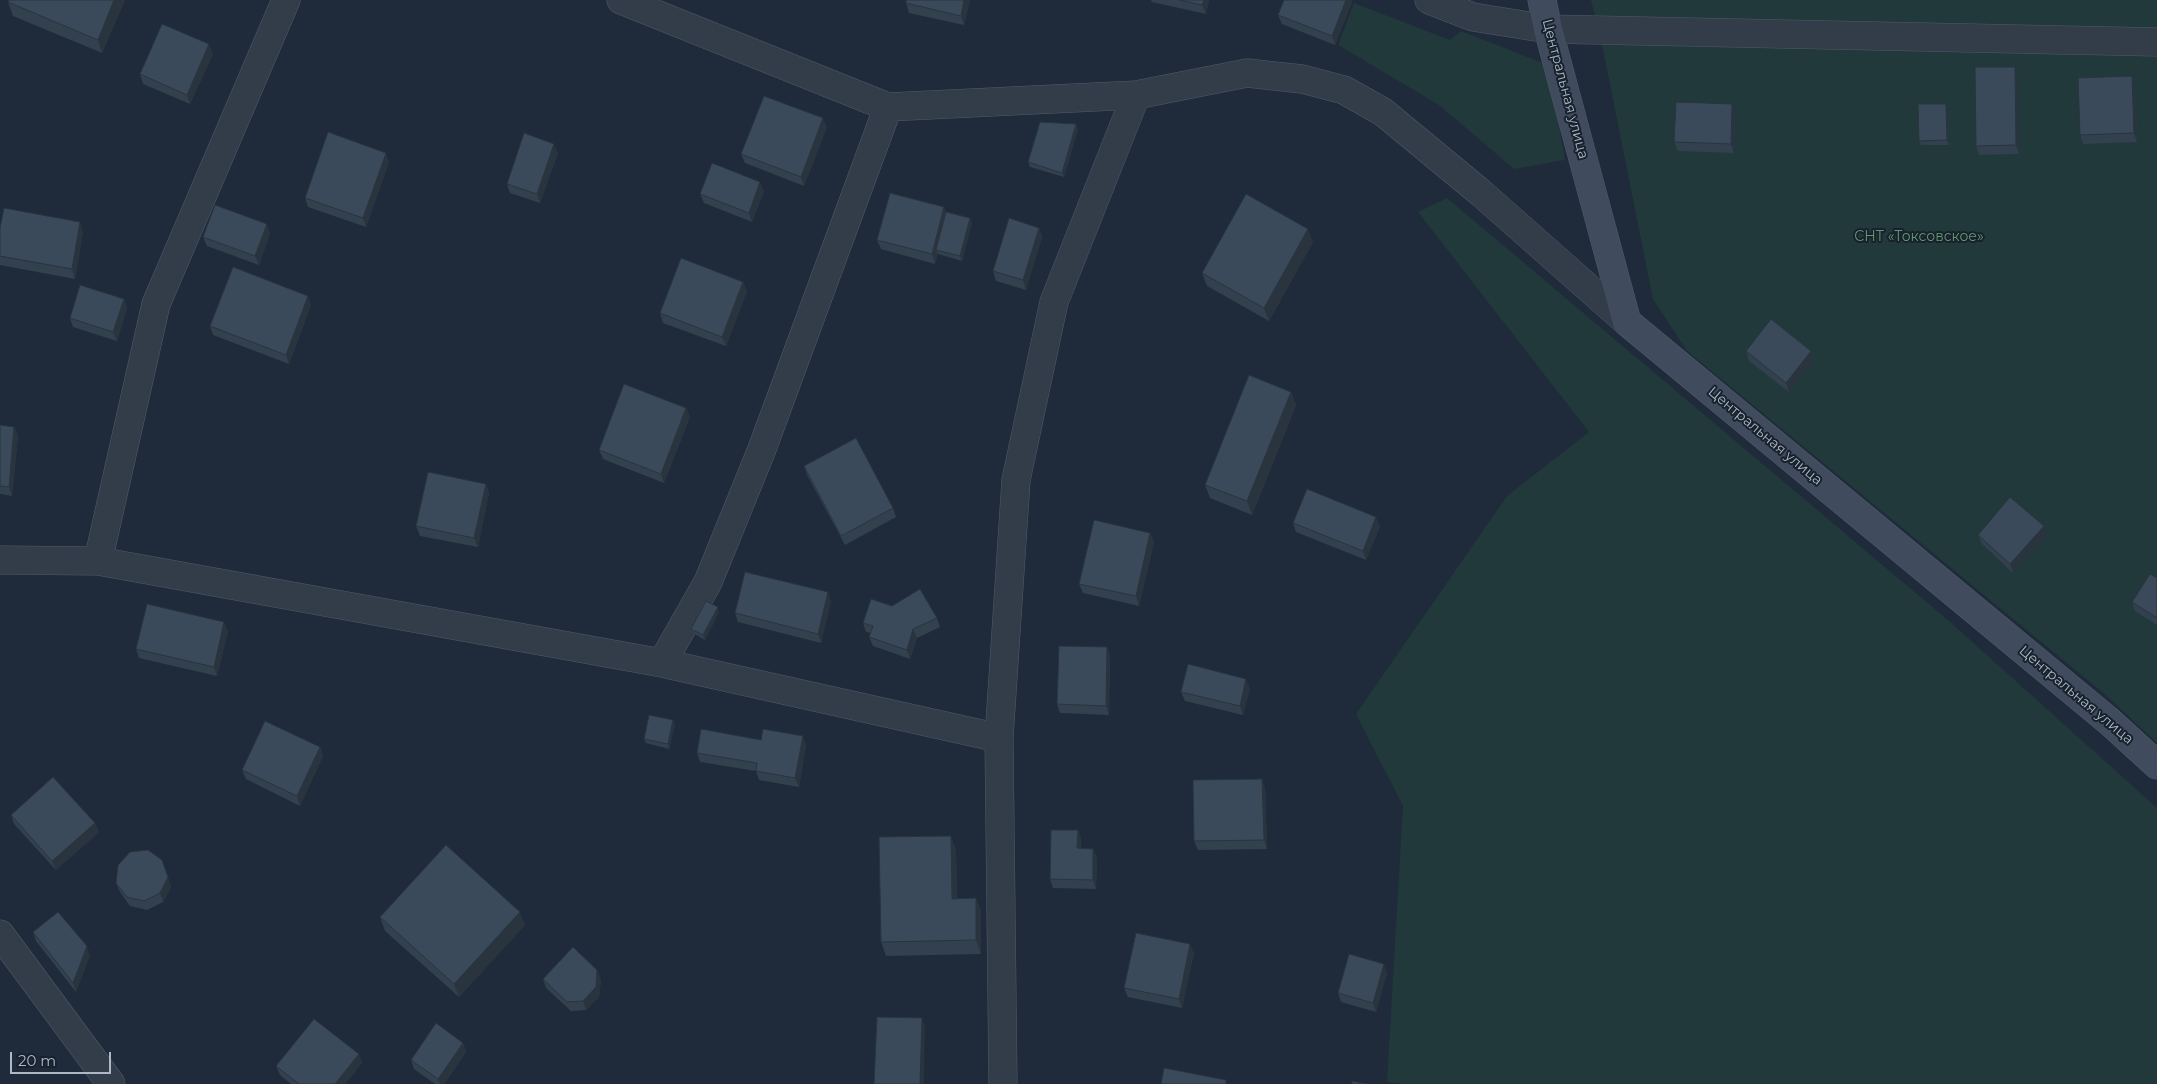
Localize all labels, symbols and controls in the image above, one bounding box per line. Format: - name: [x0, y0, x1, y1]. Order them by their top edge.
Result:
- street label: Центральная улица: [1538, 17, 1592, 161]
- park label: СНТ «Токсовское»: [1854, 229, 1984, 245]
- street label: Центральная улица: [1704, 383, 1826, 489]
- street label: Центральная улица: [2015, 642, 2137, 748]
- scale bar: [12, 1042, 114, 1074]
- text: 20 m: [18, 1051, 56, 1070]

